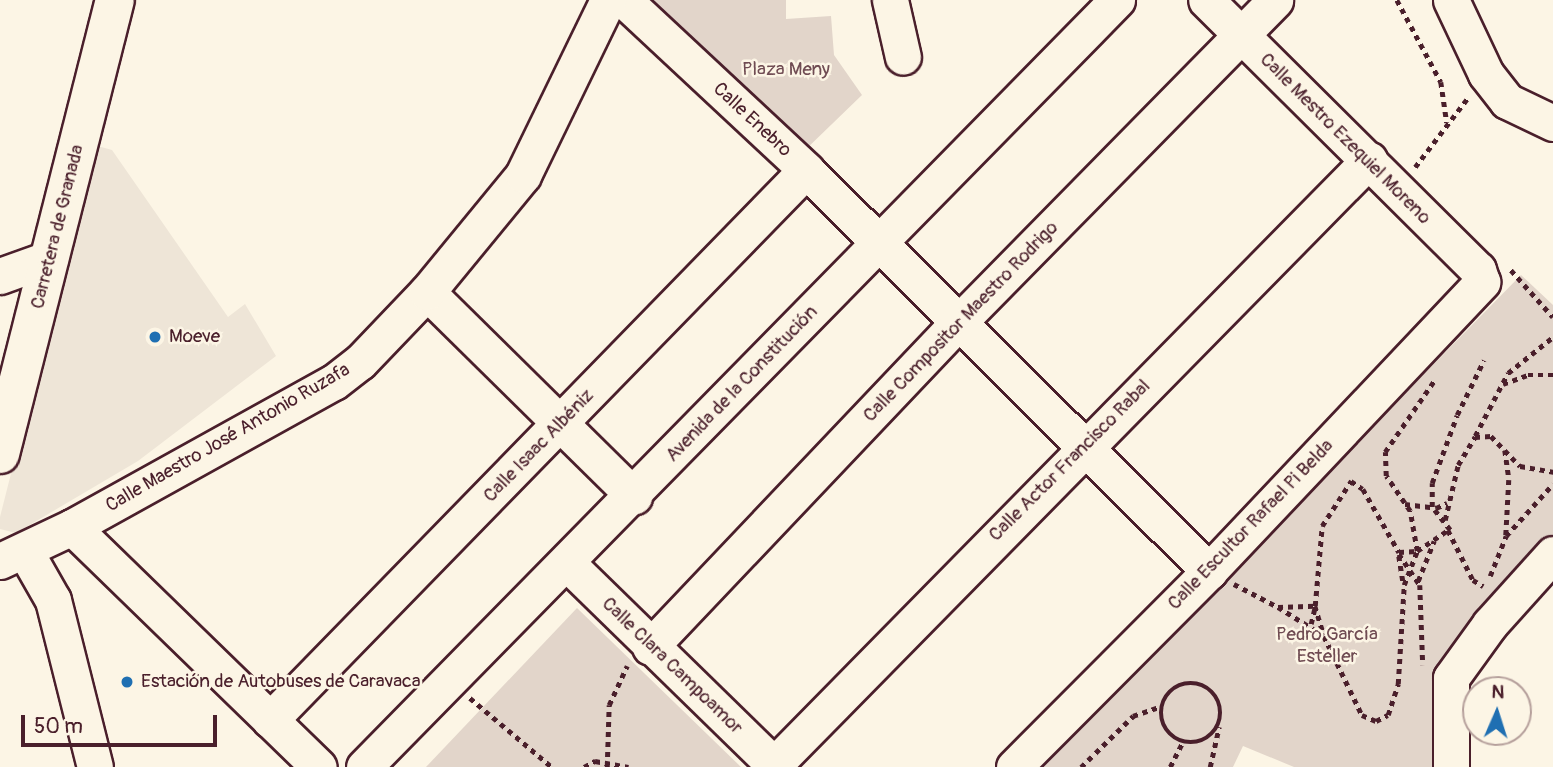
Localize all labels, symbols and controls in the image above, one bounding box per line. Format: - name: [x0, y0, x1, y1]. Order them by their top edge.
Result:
- street label: Calle Mestro Ezequiel Moreno: [1255, 49, 1435, 229]
- park label: Plaza Meny: [742, 59, 830, 81]
- street label: Calle Enebro: [708, 78, 796, 162]
- street label: Carretera de Granada: [27, 143, 89, 311]
- street label: Calle Compositor Maestro Rodrigo: [859, 217, 1063, 427]
- street label: Avenida de la Constitución: [661, 301, 823, 467]
- place label: Moeve: [169, 326, 220, 348]
- marker: Moeve: [147, 329, 163, 345]
- street label: Calle Maestro José Antonio Ruzafa: [102, 359, 354, 517]
- street label: Calle Actor Francisco Rabal: [984, 375, 1156, 547]
- street label: Calle Isaac Albéniz: [479, 385, 599, 507]
- street label: Calle Escultor Rafael Pi Belda: [1163, 435, 1339, 615]
- street label: Calle Clara Campoamor: [597, 593, 747, 739]
- park label: Pedro García Esteller: [1276, 624, 1378, 668]
- place label: Estación de Autobuses de Caravaca: [141, 671, 421, 693]
- marker: Estación de Autobuses de Caravaca: [119, 674, 135, 690]
- north arrow: [1462, 676, 1532, 746]
- text: N: [1491, 680, 1505, 704]
- scale bar: [24, 700, 220, 744]
- text: 50 m: [34, 713, 83, 740]

